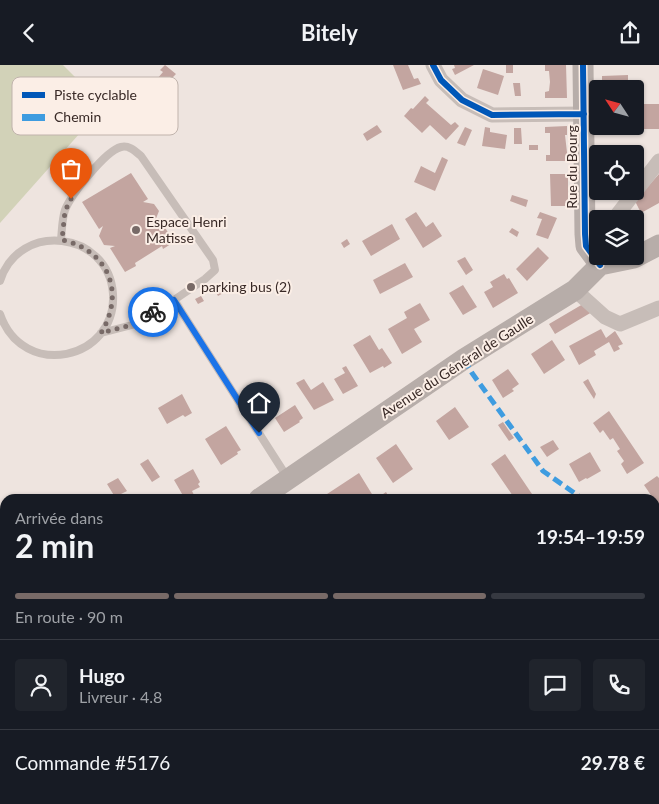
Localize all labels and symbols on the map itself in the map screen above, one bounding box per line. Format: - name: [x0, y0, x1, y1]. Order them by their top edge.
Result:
- legend: [12, 77, 178, 135]
- north arrow: [589, 80, 644, 135]
- text: Piste cyclable: [54, 86, 137, 103]
- text: Chemin: [54, 108, 101, 125]
- street label: Rue du Bourg: [563, 125, 580, 209]
- pin: [50, 148, 92, 199]
- place label: Espace Henri Matisse: [146, 213, 227, 246]
- marker: Espace Henri Matisse: [130, 224, 142, 236]
- place label: parking bus (2): [201, 278, 291, 295]
- marker: parking bus (2): [185, 281, 197, 293]
- courier: [128, 287, 178, 337]
- street label: Avenue du Général de Gaulle: [377, 310, 536, 421]
- pin: [238, 382, 280, 433]

